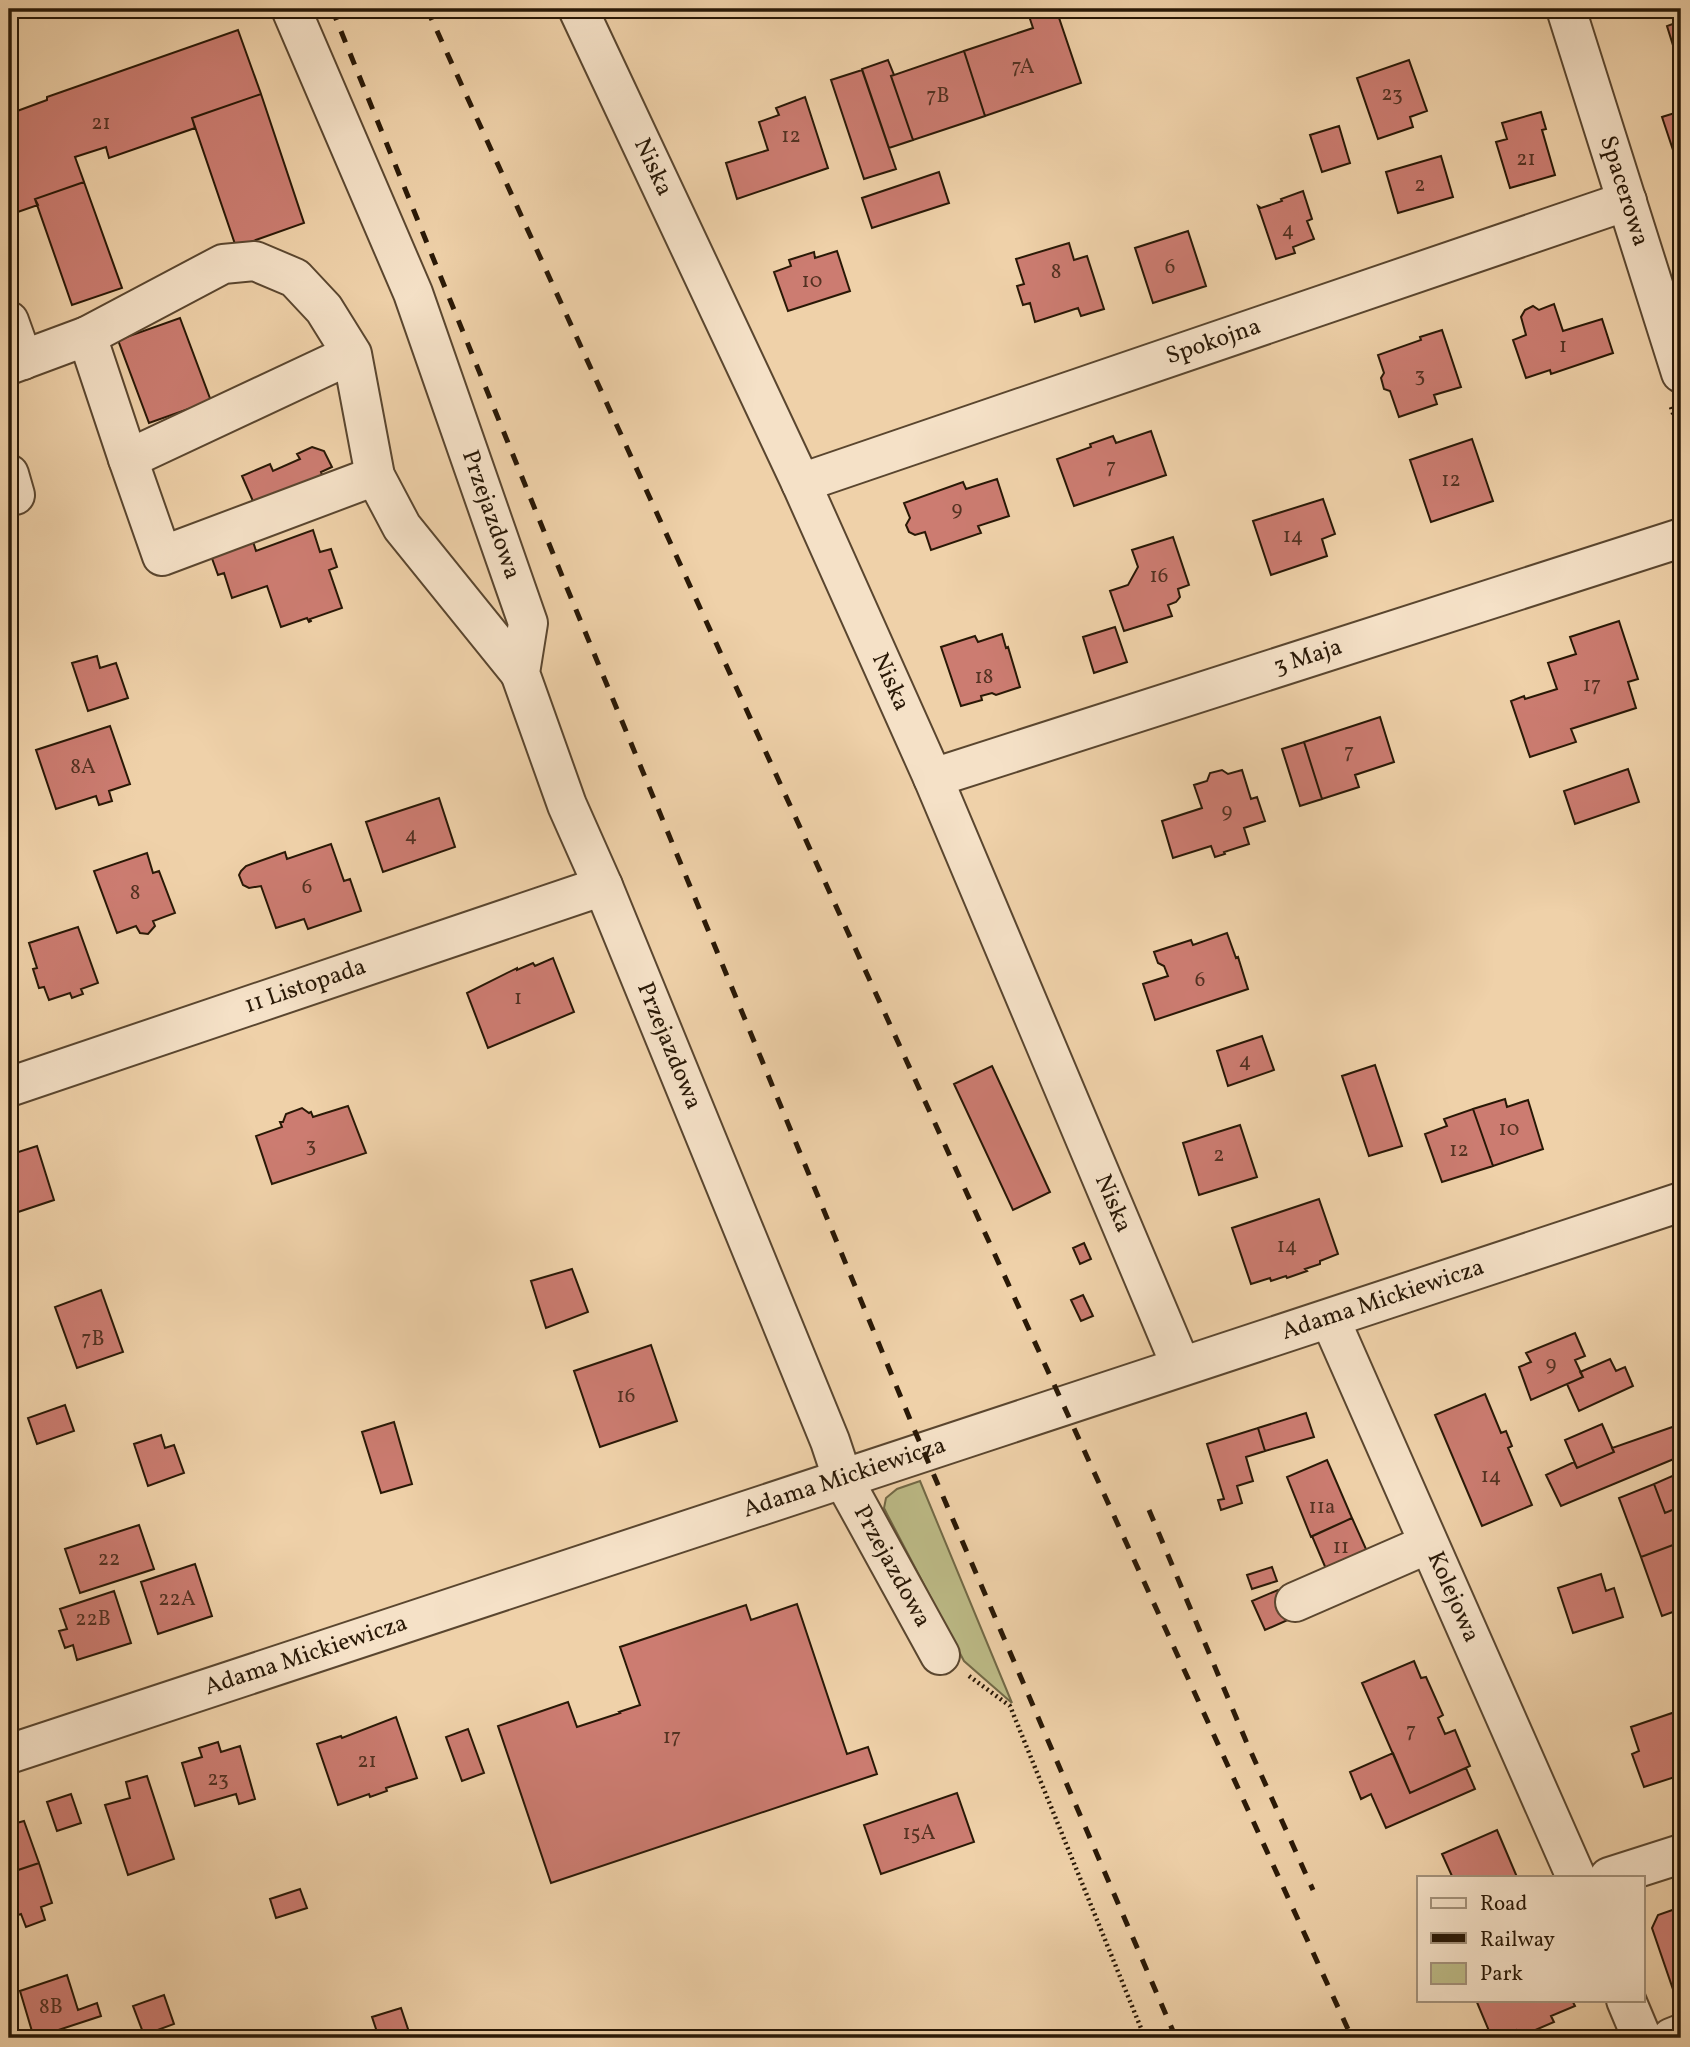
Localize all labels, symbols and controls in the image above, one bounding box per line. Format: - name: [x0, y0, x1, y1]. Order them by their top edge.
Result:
- house number: 7A: [1012, 53, 1035, 82]
- house number: 23: [1381, 80, 1403, 109]
- house number: 7B: [926, 82, 950, 111]
- house number: 21: [91, 109, 111, 138]
- house number: 12: [781, 122, 801, 151]
- street label: Spacerowa: [1590, 132, 1657, 251]
- street label: Niska: [624, 133, 681, 202]
- house number: 21: [1516, 145, 1536, 174]
- house number: 2: [1414, 171, 1426, 200]
- house number: 4: [1282, 216, 1294, 245]
- house number: 6: [1165, 253, 1175, 282]
- house number: 8: [1051, 258, 1061, 287]
- house number: 10: [802, 267, 822, 296]
- street label: Spokojna: [1162, 310, 1266, 374]
- house number: 1: [1559, 332, 1567, 361]
- house number: 3: [1415, 361, 1425, 390]
- street label: Przejazdowa: [452, 446, 529, 584]
- house number: 7: [1106, 453, 1116, 482]
- house number: 12: [1441, 466, 1461, 495]
- house number: 9: [952, 495, 963, 524]
- house number: 14: [1283, 522, 1303, 551]
- house number: 16: [1150, 562, 1168, 591]
- street label: 3 Maja: [1270, 631, 1347, 685]
- street label: Niska: [862, 648, 918, 717]
- house number: 18: [975, 663, 993, 692]
- house number: 17: [1583, 671, 1601, 700]
- house number: 7: [1344, 738, 1354, 767]
- house number: 8A: [70, 753, 96, 782]
- house number: 9: [1222, 797, 1233, 826]
- house number: 4: [405, 821, 417, 850]
- house number: 6: [302, 873, 312, 902]
- house number: 8: [130, 879, 140, 908]
- street label: 11 Listopada: [240, 950, 371, 1023]
- house number: 6: [1195, 966, 1205, 995]
- street label: Przejazdowa: [627, 977, 710, 1115]
- house number: 1: [514, 984, 522, 1013]
- house number: 4: [1239, 1047, 1251, 1076]
- house number: 10: [1499, 1115, 1519, 1144]
- house number: 3: [306, 1131, 316, 1160]
- house number: 12: [1449, 1136, 1469, 1165]
- house number: 2: [1213, 1141, 1225, 1170]
- street label: Niska: [1085, 1169, 1140, 1238]
- house number: 14: [1277, 1232, 1297, 1261]
- street label: Adama Mickiewicza: [1277, 1251, 1489, 1350]
- house number: 7B: [81, 1325, 105, 1354]
- house number: 9: [1546, 1350, 1557, 1379]
- house number: 16: [617, 1382, 635, 1411]
- street label: Adama Mickiewicza: [739, 1429, 950, 1527]
- house number: 14: [1481, 1462, 1501, 1491]
- house number: 11a: [1309, 1493, 1335, 1522]
- street label: Przejazdowa: [844, 1500, 939, 1634]
- house number: 11: [1333, 1533, 1349, 1562]
- house number: 22: [98, 1545, 120, 1574]
- street label: Kolejowa: [1418, 1546, 1488, 1648]
- house number: 22A: [158, 1585, 196, 1614]
- house number: 22B: [75, 1605, 111, 1634]
- street label: Adama Mickiewicza: [200, 1607, 412, 1705]
- house number: 7: [1406, 1717, 1416, 1746]
- house number: 17: [663, 1723, 681, 1752]
- house number: 21: [357, 1747, 377, 1776]
- house number: 23: [207, 1765, 229, 1794]
- house number: 15A: [902, 1819, 936, 1848]
- legend: [1417, 1876, 1644, 2002]
- text: Road: [1480, 1890, 1527, 1919]
- text: Railway: [1480, 1926, 1556, 1955]
- text: Park: [1480, 1960, 1523, 1989]
- house number: 8B: [39, 1993, 63, 2022]

